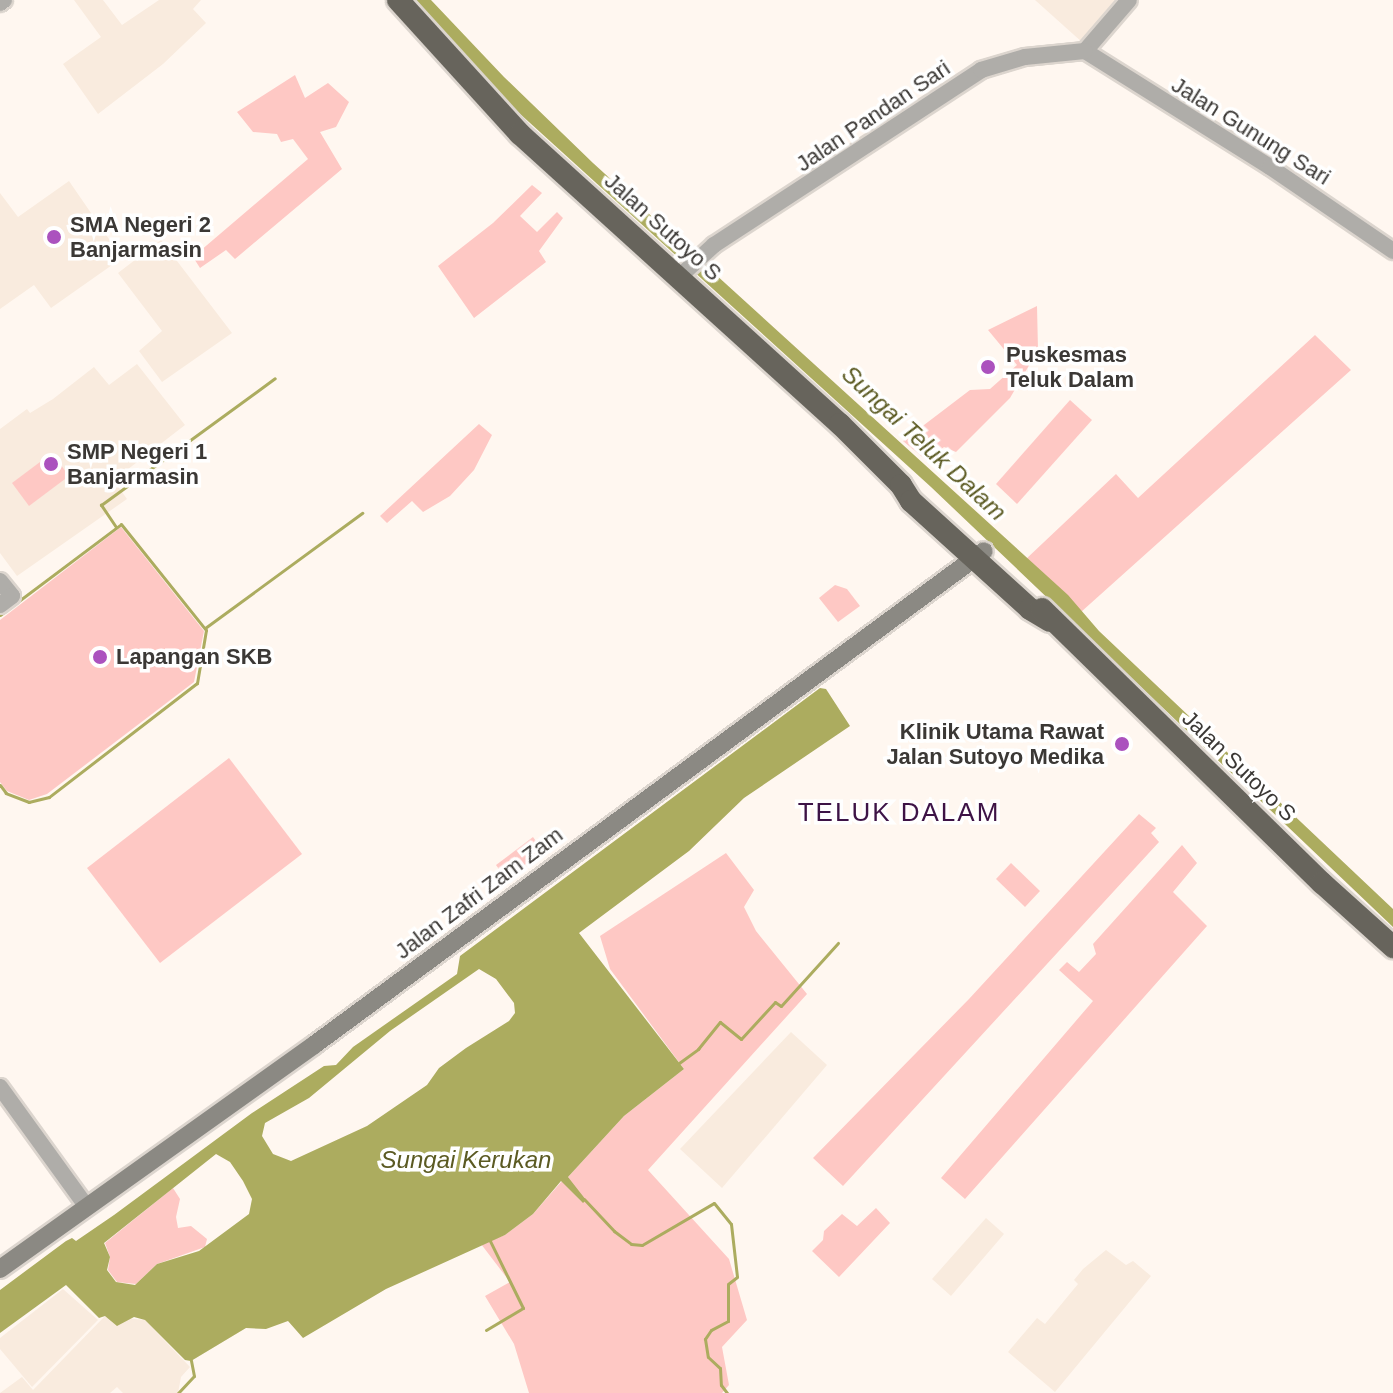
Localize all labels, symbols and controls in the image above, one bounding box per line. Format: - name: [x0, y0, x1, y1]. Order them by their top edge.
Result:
- street label: Jalan Pandan Sari: [791, 55, 955, 177]
- street label: Jalan Gunung Sari: [1167, 72, 1335, 190]
- street label: Jalan Sutoyo S: [599, 168, 727, 286]
- place label: SMA Negeri 2 Banjarmasin: [70, 211, 212, 262]
- marker: SMA Negeri 2 Banjarmasin: [45, 228, 63, 246]
- place label: Puskesmas Teluk Dalam: [1006, 341, 1134, 392]
- marker: Puskesmas Teluk Dalam: [977, 356, 999, 378]
- water label: Sungai Teluk Dalam: [836, 360, 1012, 526]
- place label: SMP Negeri 1 Banjarmasin: [67, 438, 208, 490]
- marker: SMP Negeri 1 Banjarmasin: [42, 455, 60, 473]
- place label: Lapangan SKB: [116, 644, 272, 670]
- marker: Lapangan SKB: [91, 648, 109, 666]
- street label: Jalan Sutoyo S: [1177, 705, 1301, 827]
- place label: Klinik Utama Rawat Jalan Sutoyo Medika: [886, 718, 1104, 770]
- marker: Klinik Utama Rawat Jalan Sutoyo Medika: [1111, 733, 1133, 755]
- district label: TELUK DALAM: [798, 797, 1000, 829]
- street label: Jalan Zafri Zam Zam: [390, 821, 568, 965]
- water label: Sungai Kerukan: [381, 1146, 551, 1174]

